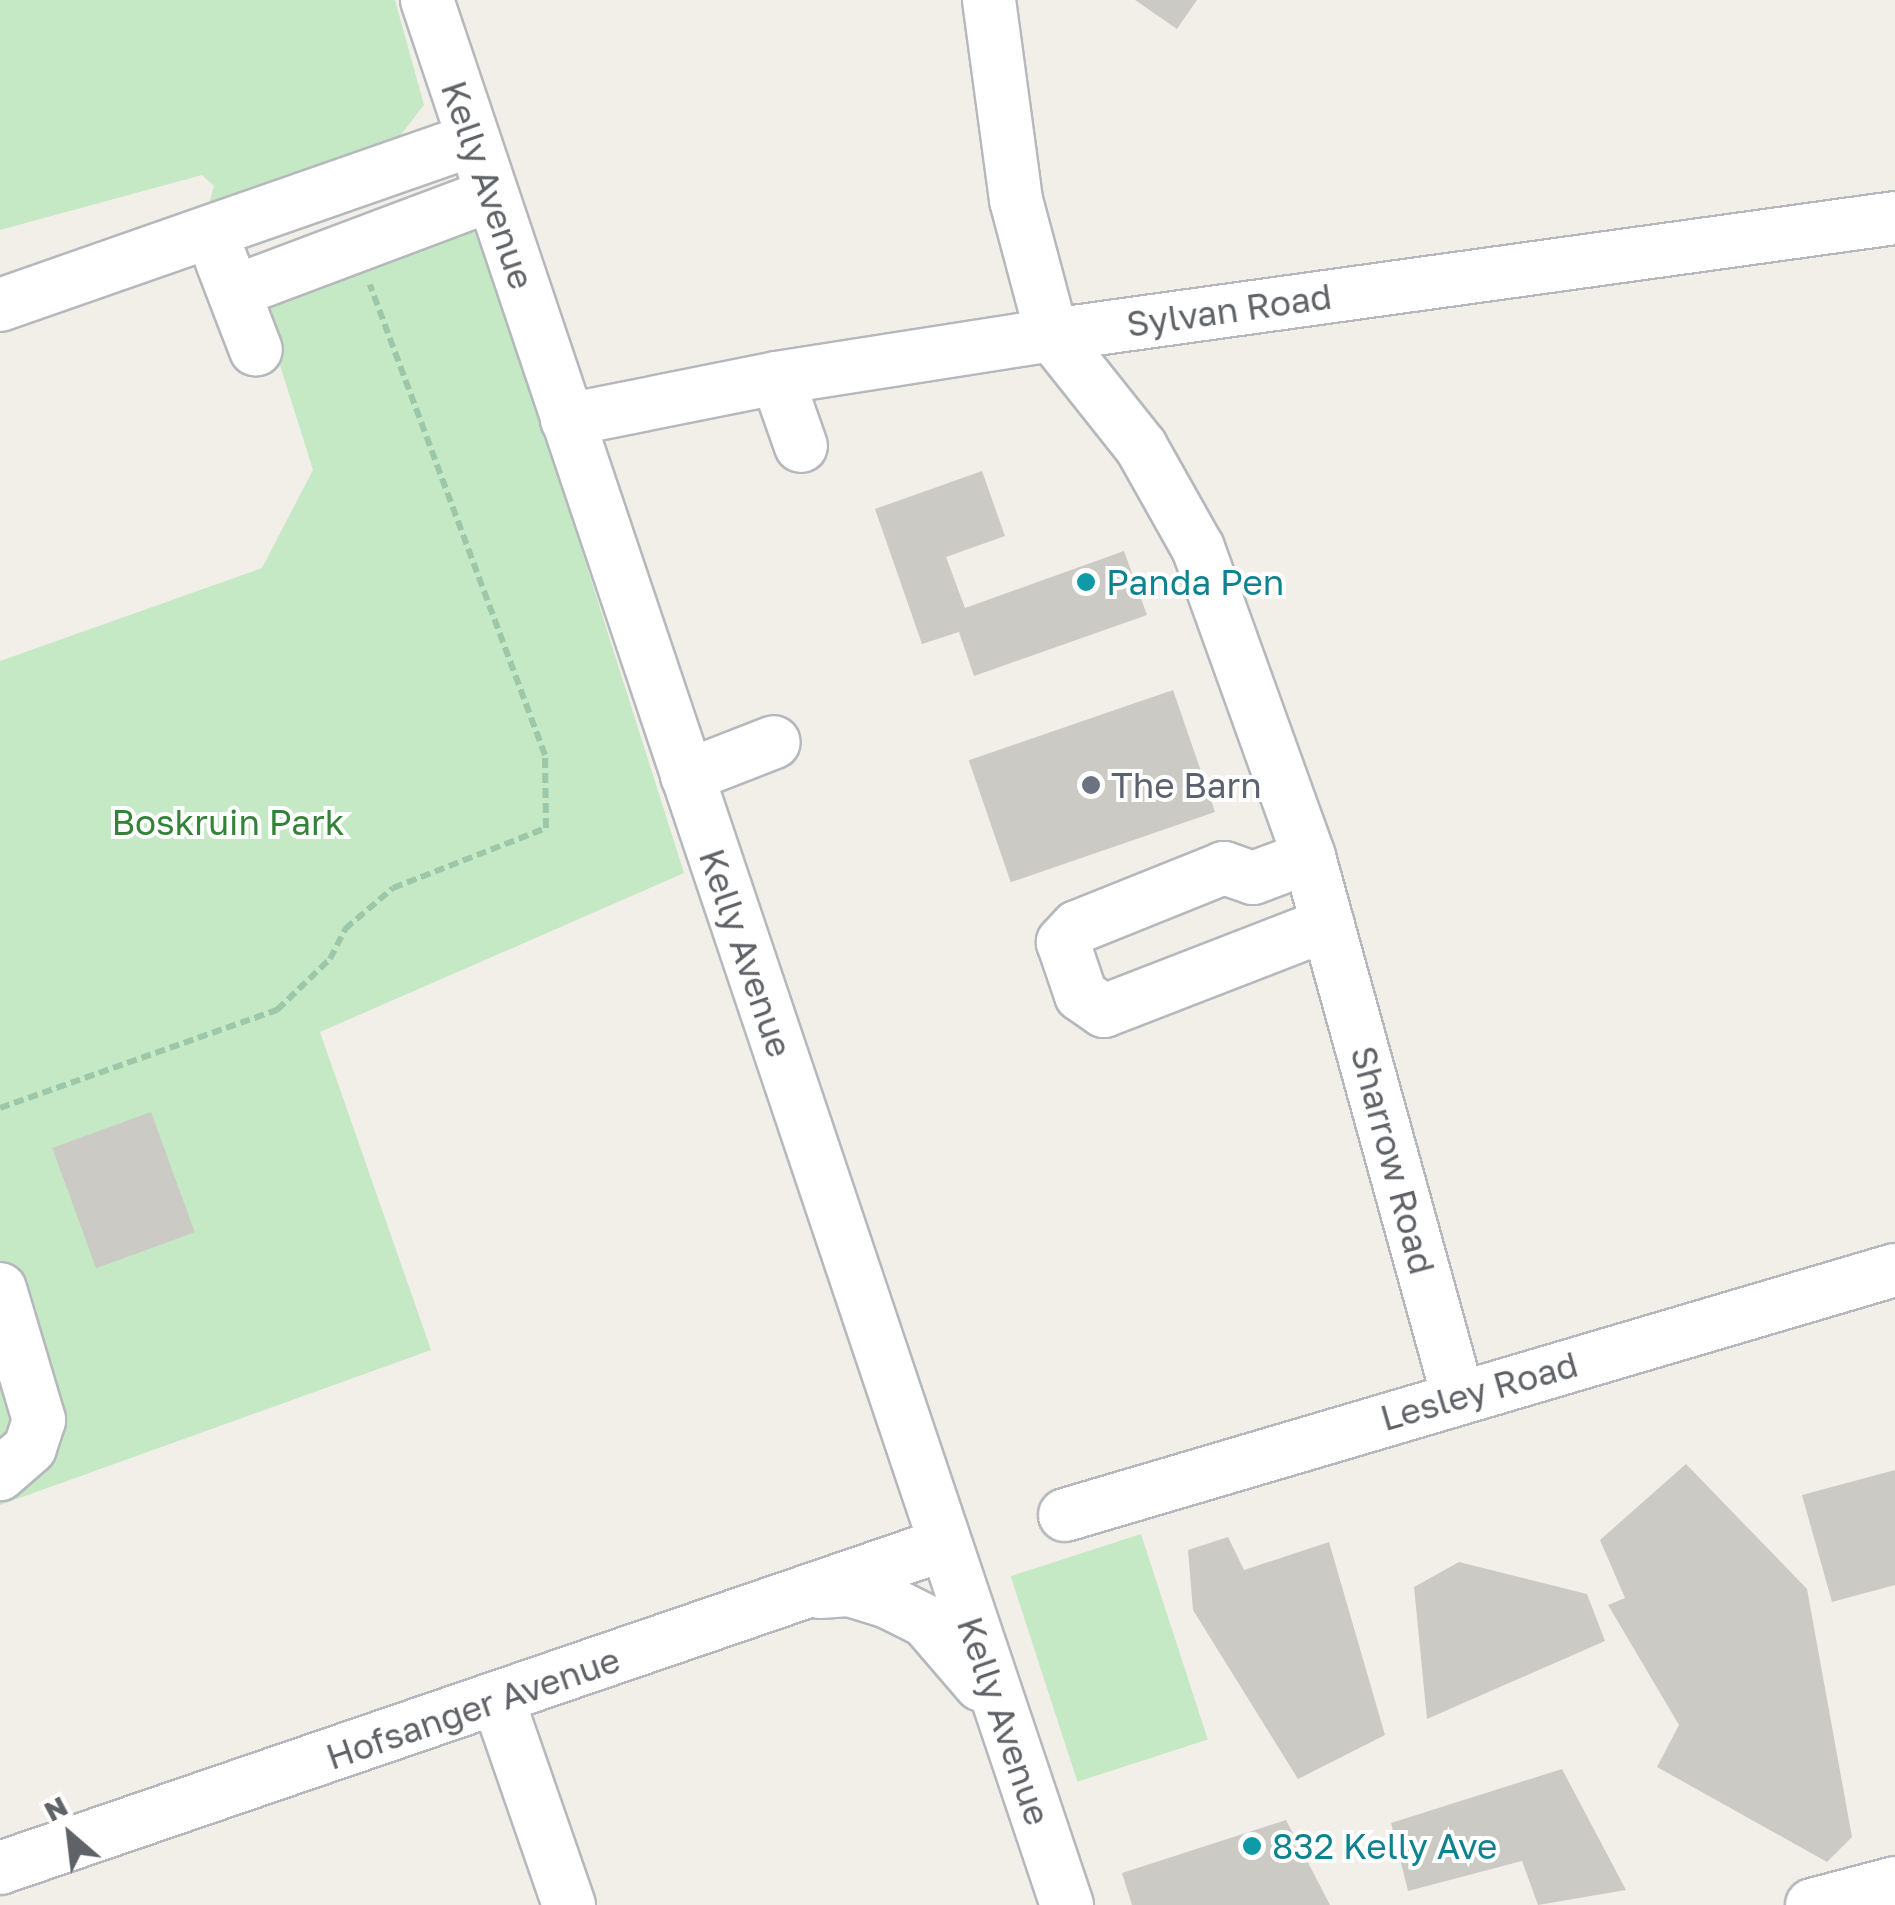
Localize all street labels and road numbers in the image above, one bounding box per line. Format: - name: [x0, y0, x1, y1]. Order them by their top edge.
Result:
- street label: Kelly Avenue: [433, 75, 543, 295]
- street label: Sylvan Road: [1124, 275, 1334, 345]
- street label: Kelly Avenue: [691, 843, 801, 1063]
- street label: Sharrow Road: [1342, 1041, 1444, 1279]
- street label: Lesley Road: [1376, 1343, 1582, 1439]
- street label: Kelly Avenue: [949, 1611, 1059, 1831]
- street label: Hofsanger Avenue: [321, 1638, 625, 1778]

